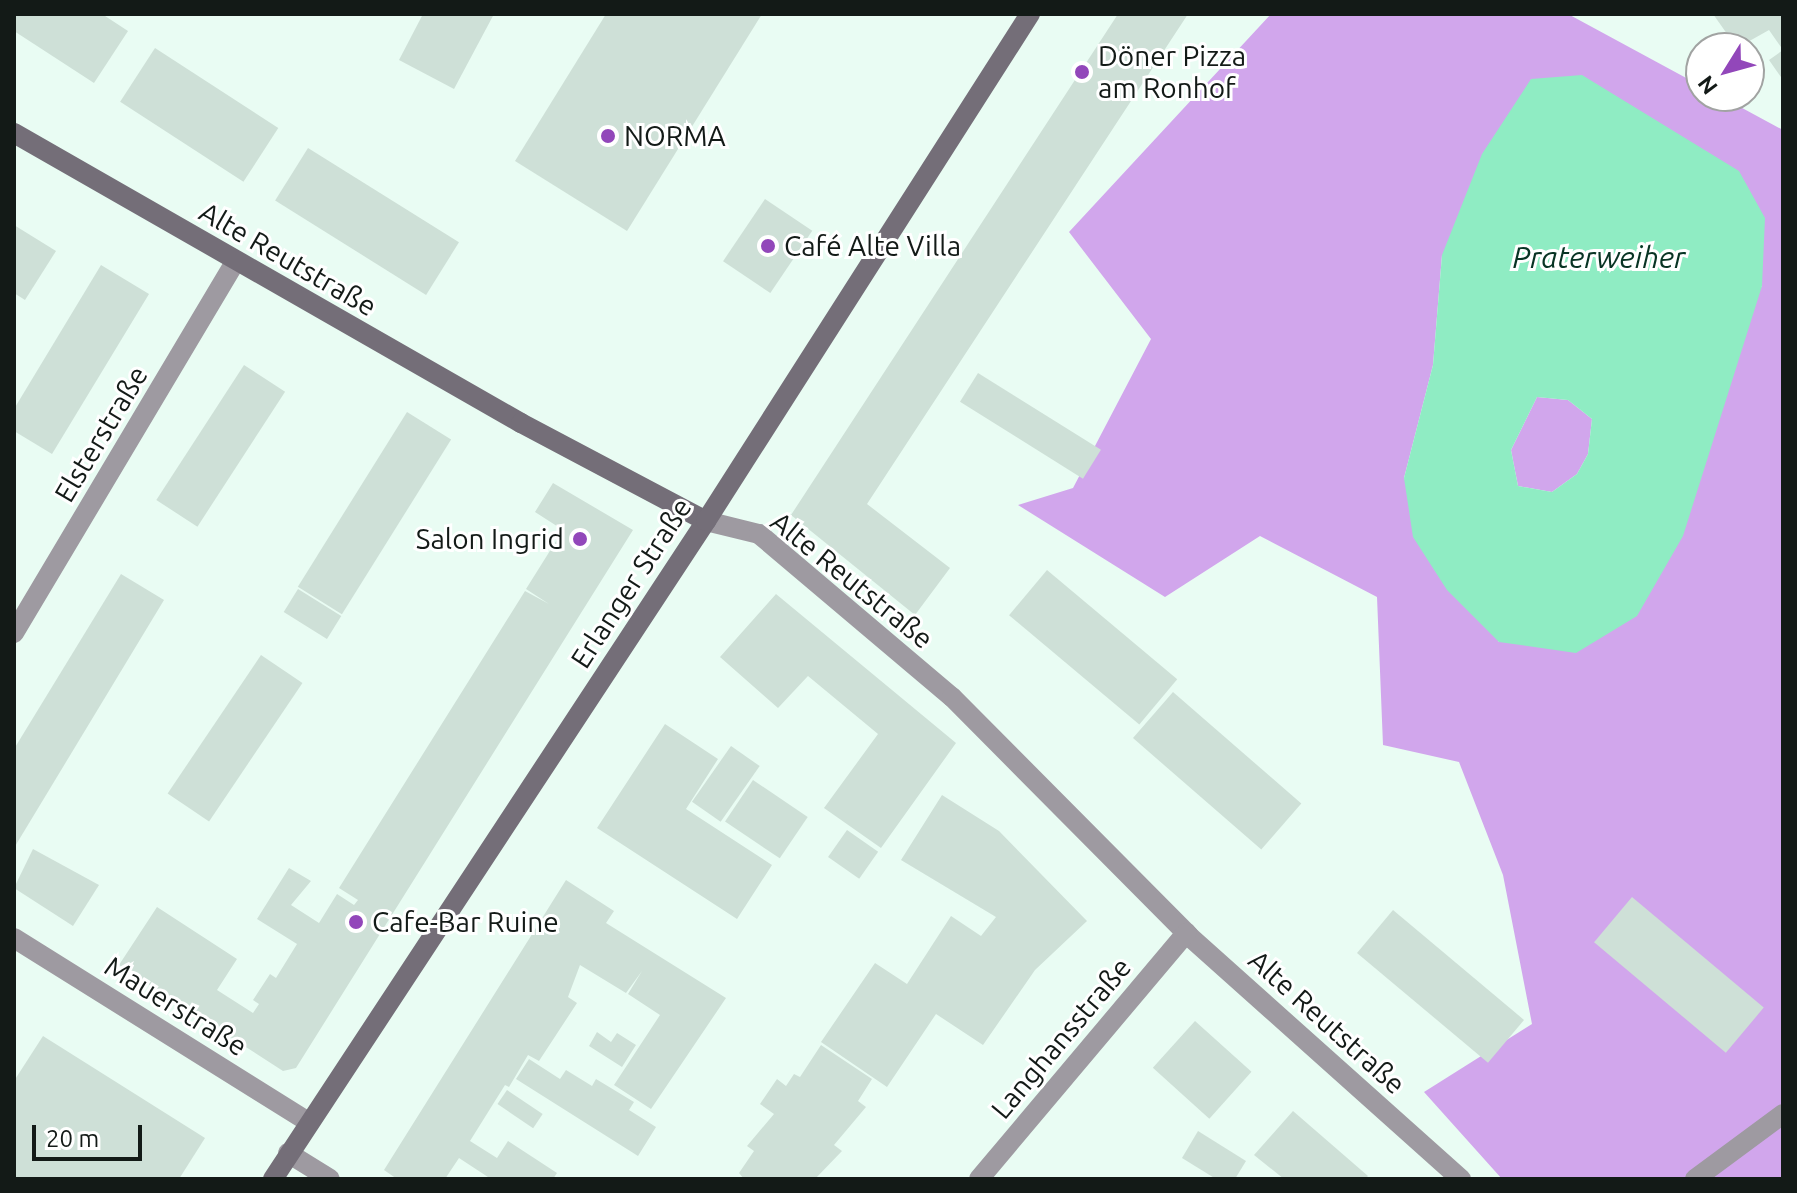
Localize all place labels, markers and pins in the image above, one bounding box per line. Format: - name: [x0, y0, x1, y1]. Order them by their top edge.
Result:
- place label: Döner Pizza am Ronhof: [1098, 39, 1246, 105]
- marker: Döner Pizza am Ronhof: [1073, 63, 1091, 81]
- place label: NORMA: [624, 119, 726, 153]
- marker: NORMA: [599, 127, 617, 145]
- place label: Café Alte Villa: [784, 229, 961, 263]
- marker: Café Alte Villa: [759, 237, 777, 255]
- place label: Salon Ingrid: [416, 522, 564, 556]
- marker: Salon Ingrid: [571, 530, 589, 548]
- place label: Cafe-Bar Ruine: [372, 905, 559, 939]
- marker: Cafe-Bar Ruine: [347, 913, 365, 931]

